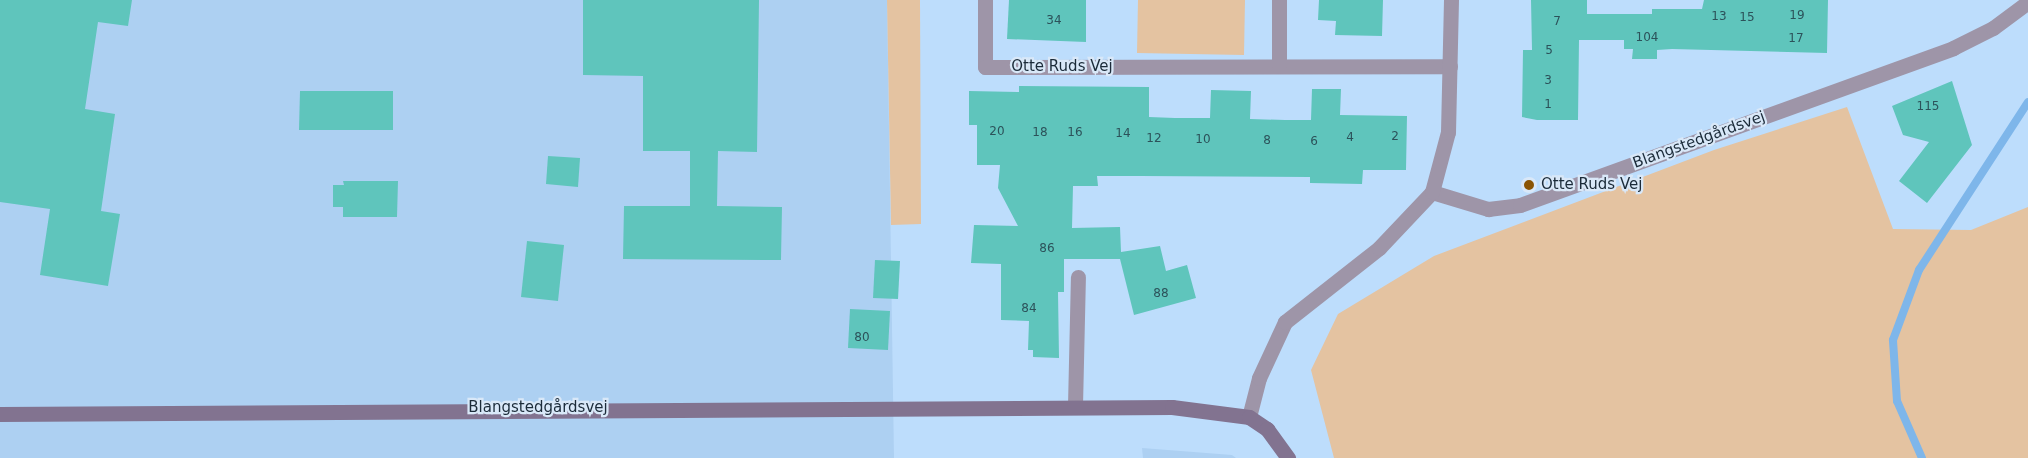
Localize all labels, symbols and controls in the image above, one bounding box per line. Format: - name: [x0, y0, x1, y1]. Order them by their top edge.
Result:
- house number: 19: [1789, 9, 1805, 23]
- house number: 13: [1711, 10, 1727, 24]
- house number: 15: [1739, 11, 1755, 25]
- house number: 34: [1046, 14, 1062, 28]
- house number: 7: [1553, 15, 1561, 29]
- house number: 104: [1636, 31, 1658, 45]
- house number: 17: [1788, 32, 1804, 46]
- house number: 5: [1545, 44, 1553, 58]
- street label: Otte Ruds Vej: [1011, 58, 1113, 76]
- house number: 3: [1544, 74, 1552, 88]
- house number: 1: [1544, 98, 1552, 112]
- house number: 115: [1917, 100, 1939, 114]
- street label: Blangstedgårdsvej: [1630, 108, 1768, 172]
- house number: 20: [989, 125, 1005, 139]
- house number: 18: [1032, 126, 1048, 140]
- house number: 16: [1067, 126, 1083, 140]
- house number: 14: [1115, 127, 1131, 141]
- house number: 2: [1391, 130, 1399, 144]
- house number: 4: [1346, 131, 1354, 145]
- house number: 12: [1146, 132, 1162, 146]
- house number: 10: [1195, 133, 1211, 147]
- house number: 8: [1263, 134, 1271, 148]
- house number: 6: [1310, 135, 1318, 149]
- place label: Otte Ruds Vej: [1541, 176, 1642, 194]
- marker: Otte Ruds Vej: [1522, 178, 1536, 192]
- house number: 86: [1039, 242, 1055, 256]
- house number: 88: [1153, 287, 1169, 301]
- house number: 84: [1021, 302, 1037, 316]
- house number: 80: [854, 331, 870, 345]
- street label: Blangstedgårdsvej: [468, 399, 608, 417]

